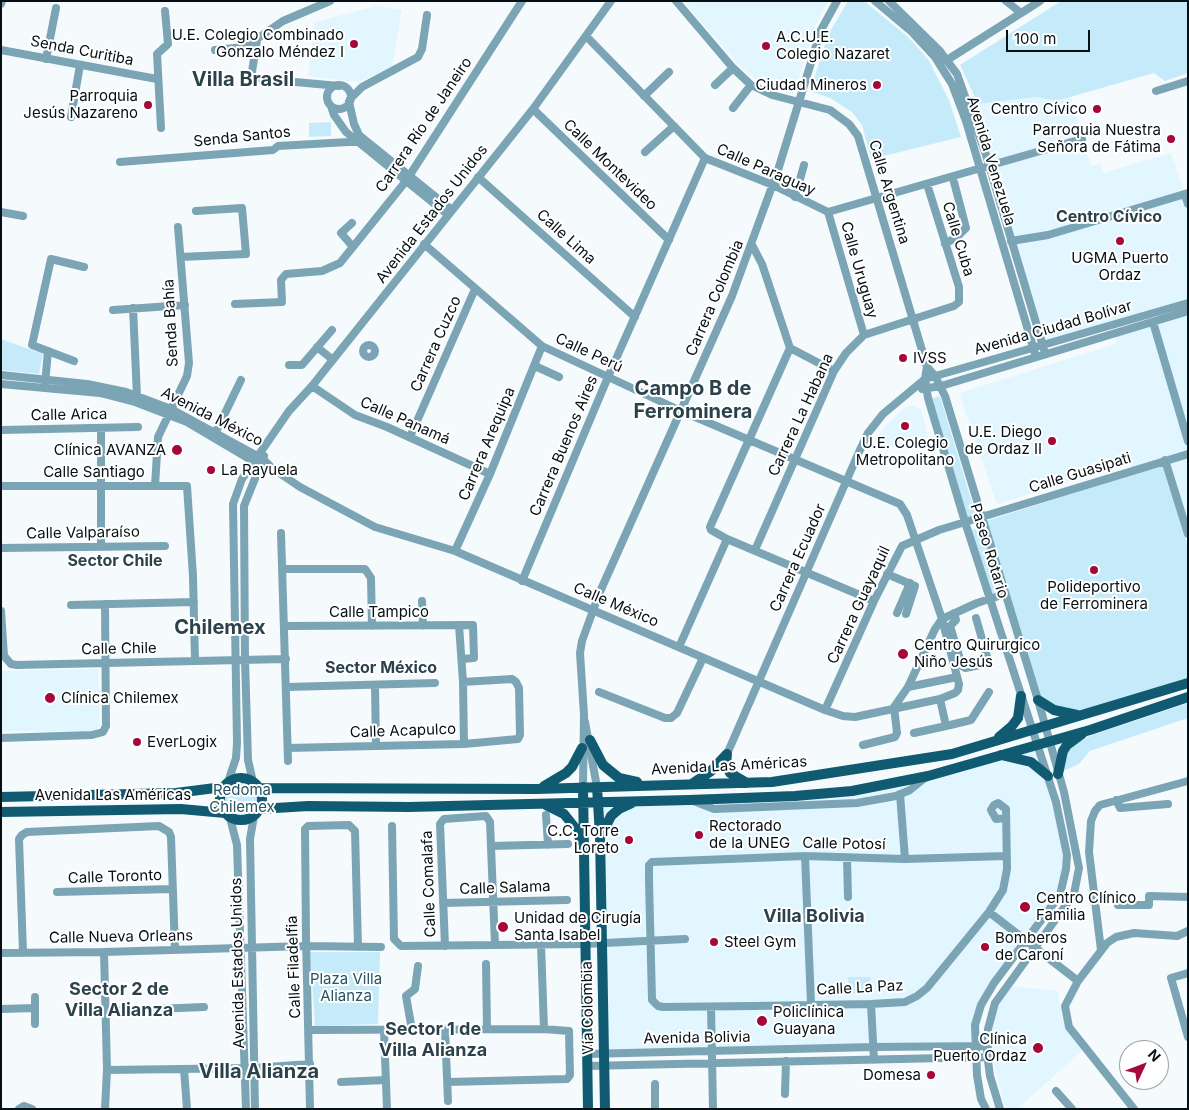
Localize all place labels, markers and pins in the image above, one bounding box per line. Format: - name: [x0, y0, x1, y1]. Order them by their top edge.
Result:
- place label: U.E. Colegio Combinado Gonzalo Méndez I: [172, 26, 344, 61]
- place label: A.C.U.E. Colegio Nazaret: [776, 28, 890, 63]
- marker: U.E. Colegio Combinado Gonzalo Méndez I: [348, 38, 360, 50]
- marker: A.C.U.E. Colegio Nazaret: [760, 40, 772, 52]
- place label: Ciudad Mineros: [755, 76, 867, 94]
- marker: Ciudad Mineros: [871, 79, 883, 91]
- place label: Parroquia Jesús Nazareno: [23, 87, 138, 122]
- marker: Parroquia Jesús Nazareno: [142, 99, 154, 111]
- place label: Centro Cívico: [991, 100, 1087, 118]
- marker: Centro Cívico: [1091, 103, 1103, 115]
- place label: Parroquia Nuestra Señora de Fátima: [1033, 121, 1161, 156]
- marker: Parroquia Nuestra Señora de Fátima: [1165, 133, 1177, 145]
- marker: UGMA Puerto Ordaz: [1114, 235, 1126, 247]
- place label: UGMA Puerto Ordaz: [1071, 249, 1169, 284]
- place label: IVSS: [913, 349, 947, 367]
- marker: IVSS: [897, 352, 909, 364]
- marker: U.E. Colegio Metropolitano: [899, 420, 911, 432]
- place label: U.E. Diego de Ordaz II: [965, 423, 1042, 458]
- place label: U.E. Colegio Metropolitano: [856, 434, 954, 469]
- marker: U.E. Diego de Ordaz II: [1046, 435, 1058, 447]
- place label: Clínica AVANZA: [54, 441, 166, 459]
- marker: Clínica AVANZA: [170, 443, 184, 457]
- place label: La Rayuela: [221, 461, 298, 479]
- marker: La Rayuela: [205, 464, 217, 476]
- marker: Polideportivo de Ferrominera: [1088, 564, 1100, 576]
- place label: Polideportivo de Ferrominera: [1040, 578, 1148, 613]
- place label: Centro Quirurgico Niño Jesús: [914, 636, 1040, 671]
- marker: Centro Quirurgico Niño Jesús: [896, 647, 910, 661]
- place label: Clínica Chilemex: [61, 689, 179, 707]
- marker: Clínica Chilemex: [43, 691, 57, 705]
- place label: EverLogix: [147, 733, 217, 751]
- marker: EverLogix: [131, 736, 143, 748]
- place label: Rectorado de la UNEG: [709, 817, 790, 852]
- place label: C.C. Torre Loreto: [547, 822, 619, 857]
- marker: Rectorado de la UNEG: [693, 829, 705, 841]
- marker: C.C. Torre Loreto: [623, 834, 635, 846]
- place label: Centro Clínico Familia: [1036, 889, 1136, 924]
- marker: Centro Clínico Familia: [1018, 900, 1032, 914]
- place label: Unidad de Cirugía Santa Isabel: [514, 909, 641, 944]
- marker: Unidad de Cirugía Santa Isabel: [496, 920, 510, 934]
- place label: Bomberos de Caroní: [995, 929, 1067, 964]
- place label: Steel Gym: [724, 933, 796, 951]
- marker: Steel Gym: [708, 936, 720, 948]
- marker: Bomberos de Caroní: [979, 941, 991, 953]
- place label: Policlínica Guayana: [773, 1003, 844, 1038]
- marker: Policlínica Guayana: [755, 1014, 769, 1028]
- place label: Clínica Puerto Ordaz: [933, 1030, 1027, 1065]
- marker: Clínica Puerto Ordaz: [1031, 1041, 1045, 1055]
- place label: Domesa: [863, 1066, 921, 1084]
- marker: Domesa: [925, 1069, 937, 1081]

